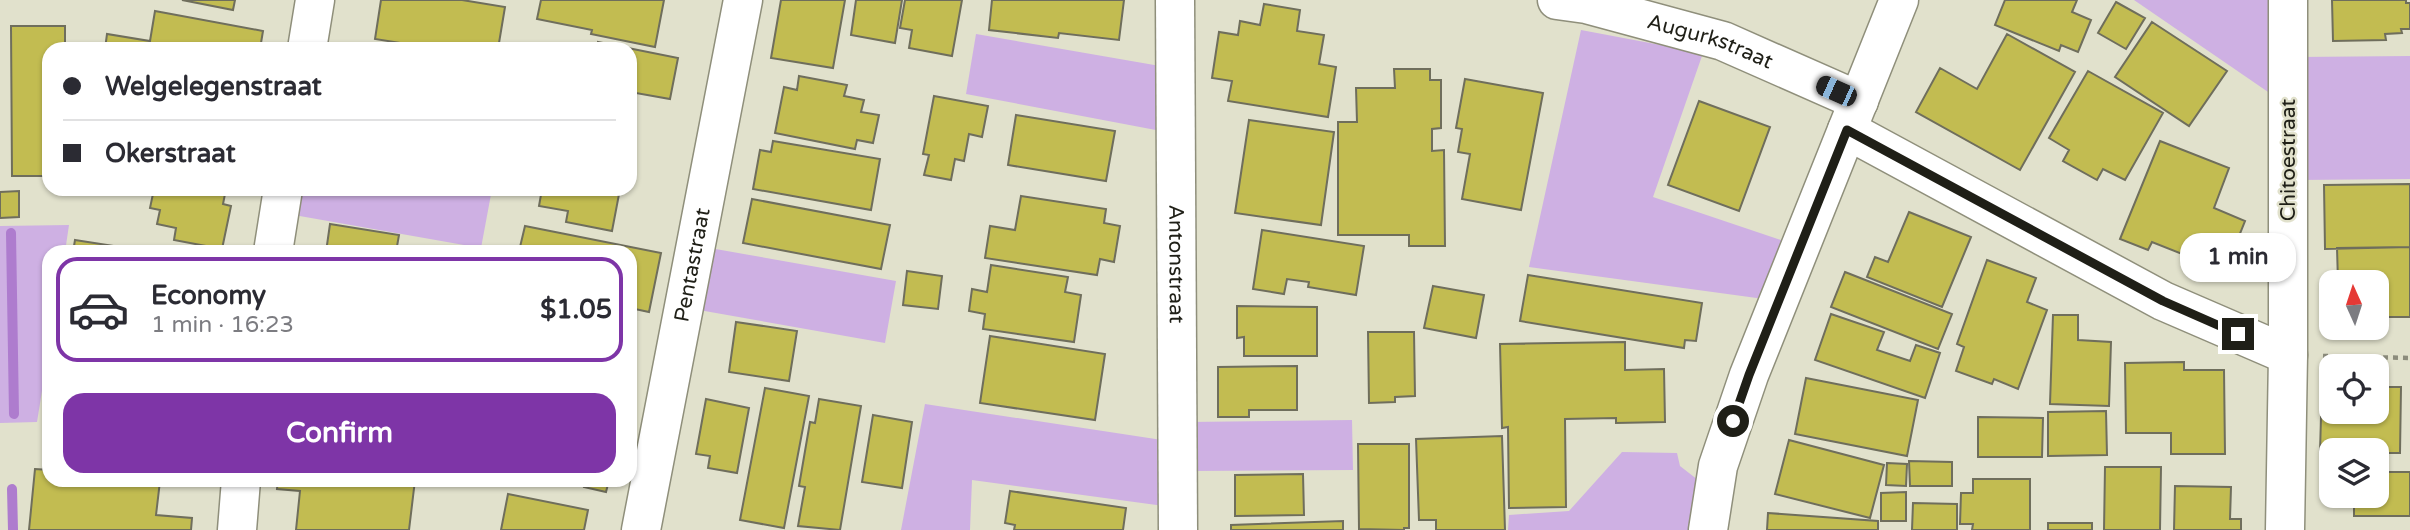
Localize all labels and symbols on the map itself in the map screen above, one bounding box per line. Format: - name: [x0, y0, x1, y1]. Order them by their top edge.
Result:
- street label: Augurkstraat: [1645, 9, 1777, 74]
- car: [1813, 73, 1860, 109]
- street label: Chitoestraat: [2276, 99, 2301, 221]
- street label: Antonstraat: [1164, 204, 1189, 324]
- street label: Pentastraat: [669, 206, 715, 324]
- callout: 1 min: [2180, 232, 2296, 282]
- north arrow: [2319, 270, 2389, 340]
- route end: [2222, 318, 2254, 350]
- route start: [1717, 405, 1749, 437]

